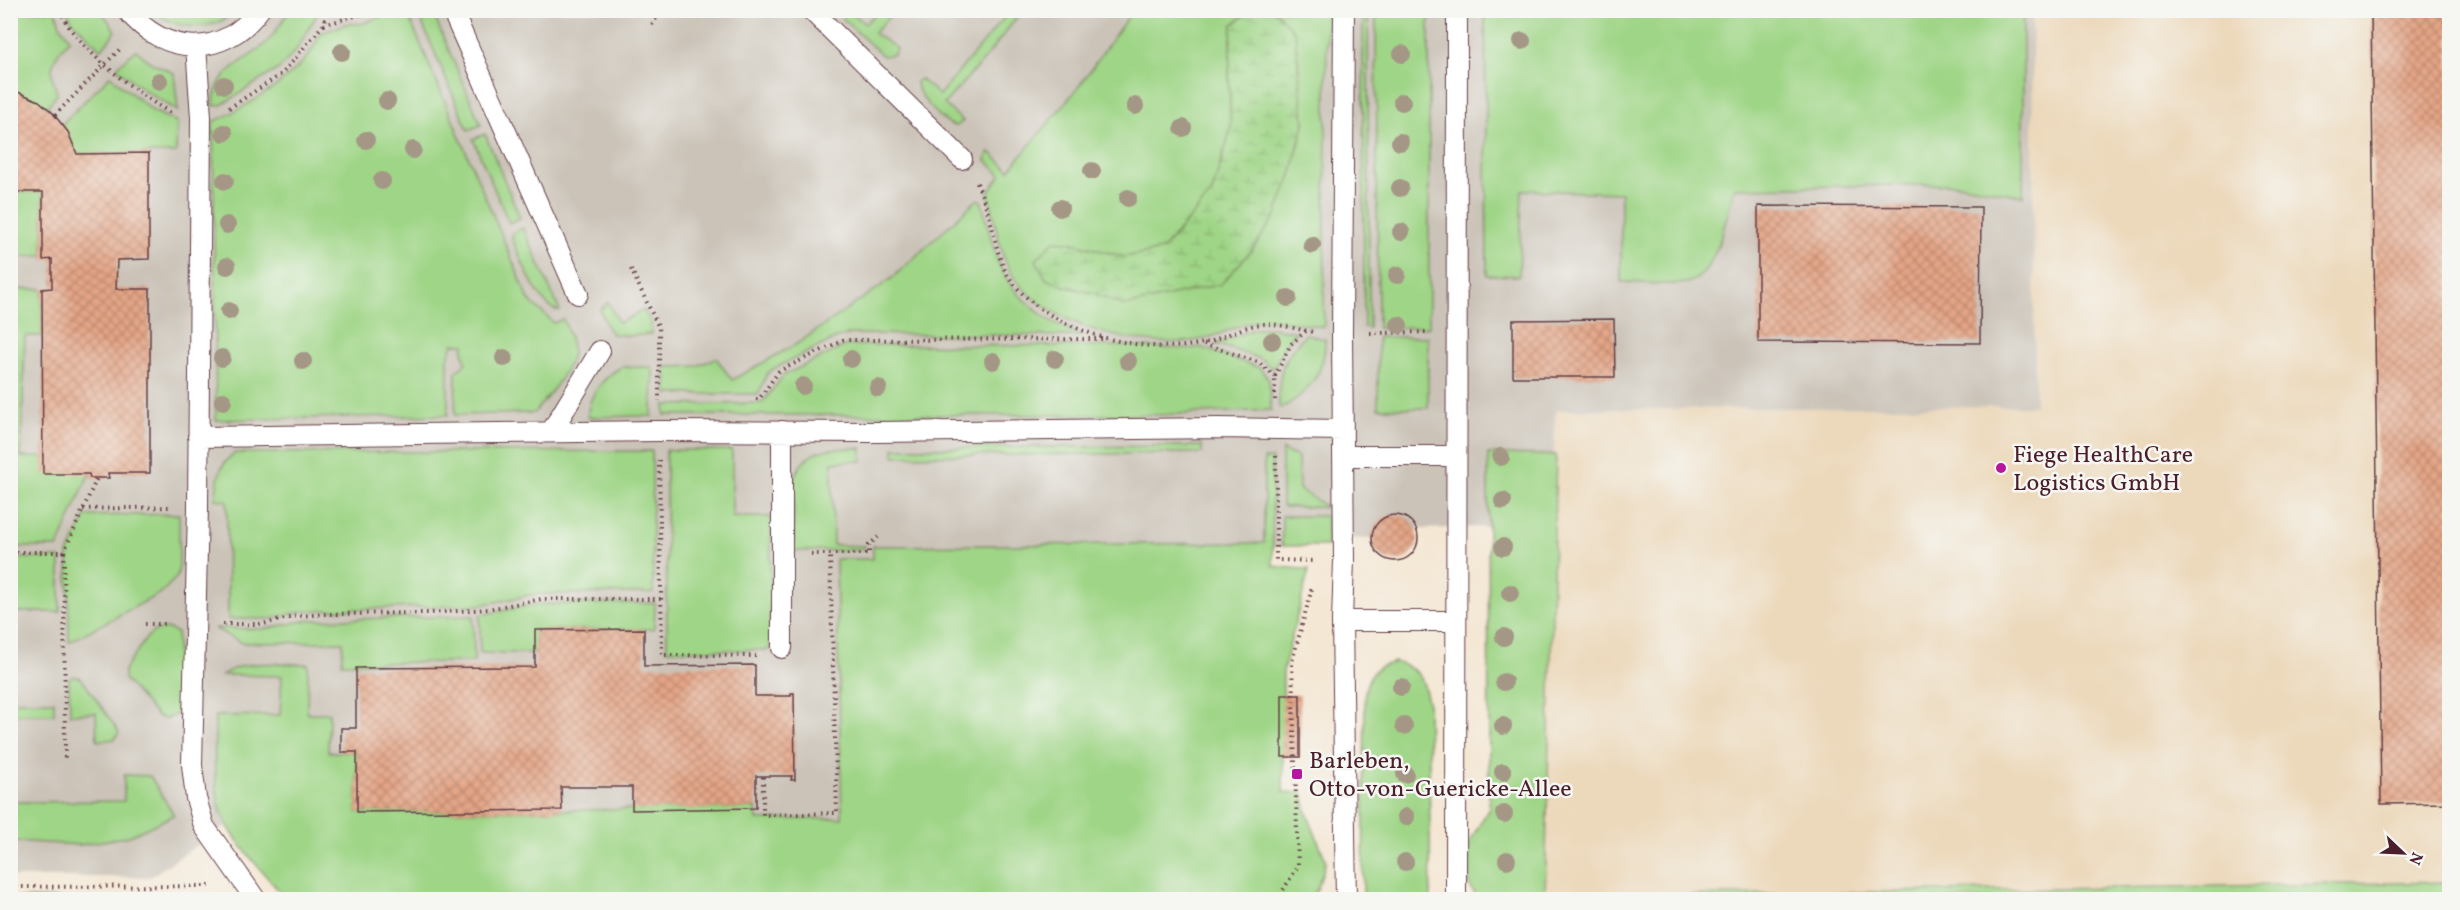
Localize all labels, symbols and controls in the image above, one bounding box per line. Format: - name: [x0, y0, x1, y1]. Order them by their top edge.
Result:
- place label: Fiege HealthCare Logistics GmbH: [2013, 439, 2193, 501]
- marker: Fiege HealthCare Logistics GmbH: [1994, 461, 2008, 475]
- place label: Barleben, Otto-von-Guericke-Allee: [1309, 745, 1572, 807]
- marker: Barleben, Otto-von-Guericke-Allee: [1290, 767, 1304, 781]
- north arrow: [2373, 823, 2433, 883]
- text: N: [2402, 848, 2427, 868]

